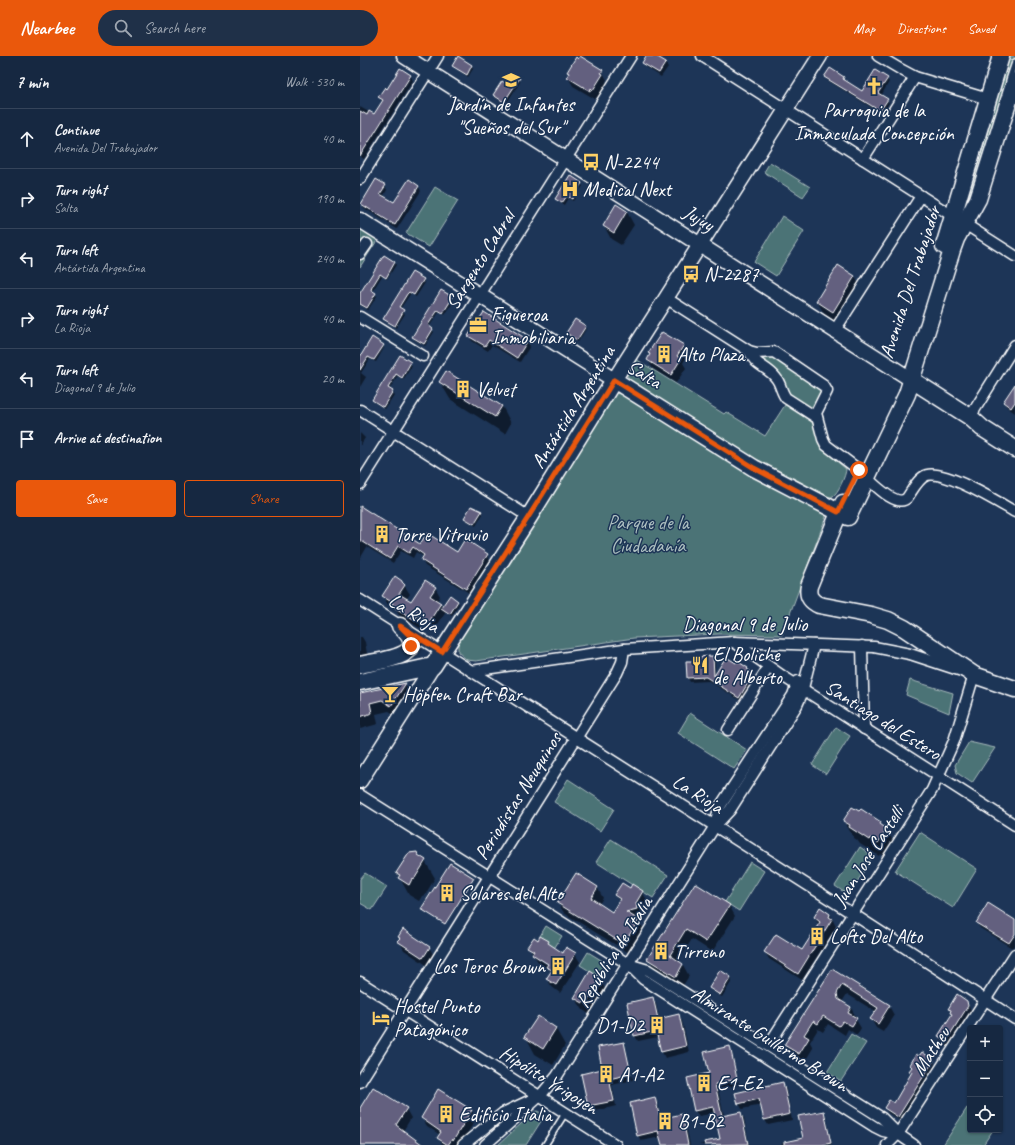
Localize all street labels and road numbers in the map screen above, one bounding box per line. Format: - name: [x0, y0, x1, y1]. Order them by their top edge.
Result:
- street label: Jujuy: [678, 199, 720, 238]
- street label: Avenida Del Trabajador: [874, 201, 947, 361]
- street label: Sargento Cabral: [440, 203, 522, 314]
- street label: Antártida Argentina: [525, 340, 622, 473]
- street label: Salta: [622, 354, 668, 395]
- street label: La Rioja: [384, 588, 445, 639]
- street label: Diagonal 9 de Julio: [683, 612, 808, 637]
- street label: Santiago del Estero: [820, 674, 946, 766]
- street label: Periodistas Neuquinos: [469, 726, 568, 864]
- street label: La Rioja: [668, 769, 729, 820]
- street label: Juan José Castelli: [826, 799, 911, 912]
- street label: República de Italia: [570, 890, 659, 1012]
- street label: Almirante Guillermo Brown: [687, 981, 854, 1098]
- street label: Matheu: [906, 1021, 957, 1080]
- street label: Hipólito Yrigoyen: [495, 1040, 604, 1121]

